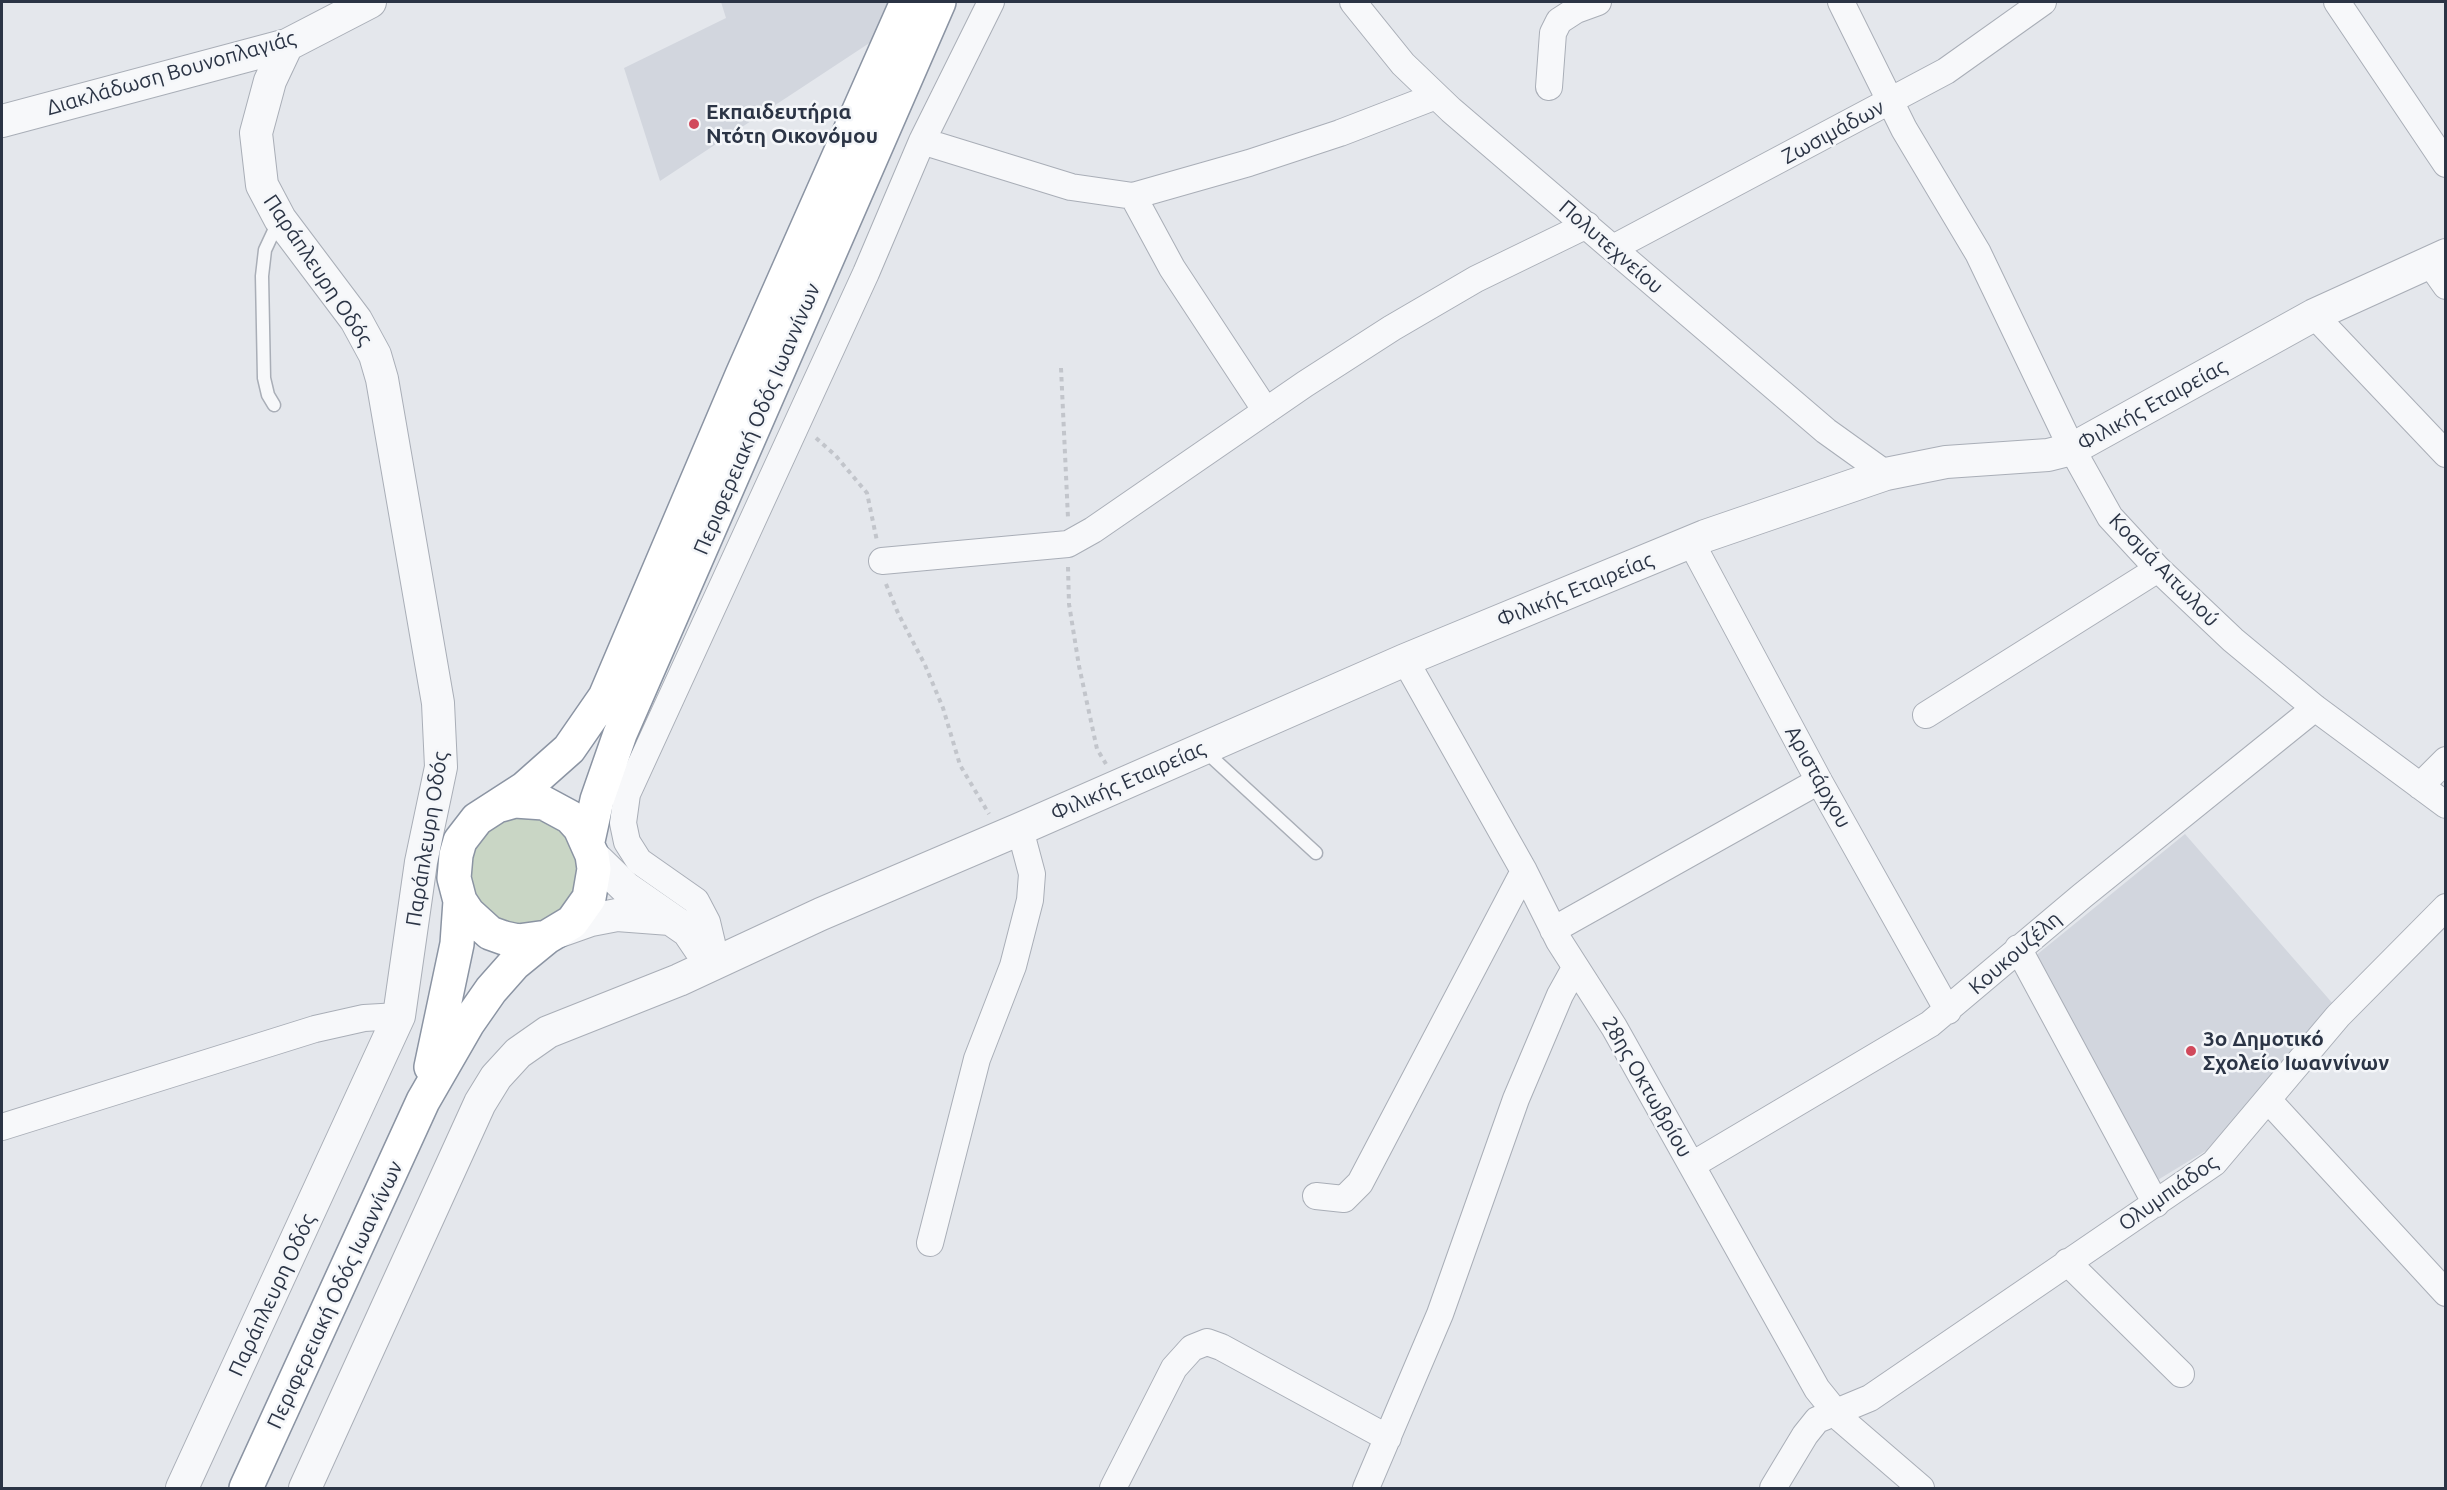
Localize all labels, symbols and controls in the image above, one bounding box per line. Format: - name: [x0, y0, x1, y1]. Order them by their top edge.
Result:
- street label: Διακλάδωση Βουνοπλαγιάς: [44, 25, 298, 121]
- street label: Ζωσιμάδων: [1777, 94, 1889, 170]
- place label: Εκπαιδευτήρια Ντότη Οικονόμου: [706, 99, 878, 149]
- marker: Εκπαιδευτήρια Ντότη Οικονόμου: [687, 117, 701, 131]
- street label: Παράπλευρη Οδός: [258, 190, 378, 350]
- street label: Πολυτεχνείου: [1554, 195, 1668, 299]
- street label: Περιφερειακή Οδός Ιωαννίνων: [688, 279, 826, 559]
- street label: Φιλικής Εταιρείας: [2073, 354, 2231, 456]
- street label: Κοσμά Αιτωλού: [2104, 508, 2224, 632]
- street label: Φιλικής Εταιρείας: [1493, 547, 1657, 633]
- street label: Αριστάρχου: [1780, 721, 1856, 833]
- street label: Φιλικής Εταιρείας: [1047, 736, 1209, 826]
- street label: Παράπλευρη Οδός: [401, 750, 453, 928]
- street label: Κουκουζέλη: [1964, 906, 2066, 1000]
- street label: 28ης Οκτωβρίου: [1596, 1012, 1698, 1162]
- place label: 3ο Δημοτικό Σχολείο Ιωαννίνων: [2203, 1026, 2389, 1076]
- marker: 3ο Δημοτικό Σχολείο Ιωαννίνων: [2184, 1044, 2198, 1058]
- street label: Ολυμπιάδος: [2114, 1150, 2222, 1236]
- street label: Περιφερειακή Οδός Ιωαννίνων: [262, 1157, 408, 1433]
- street label: Παράπλευρη Οδός: [223, 1210, 321, 1380]

